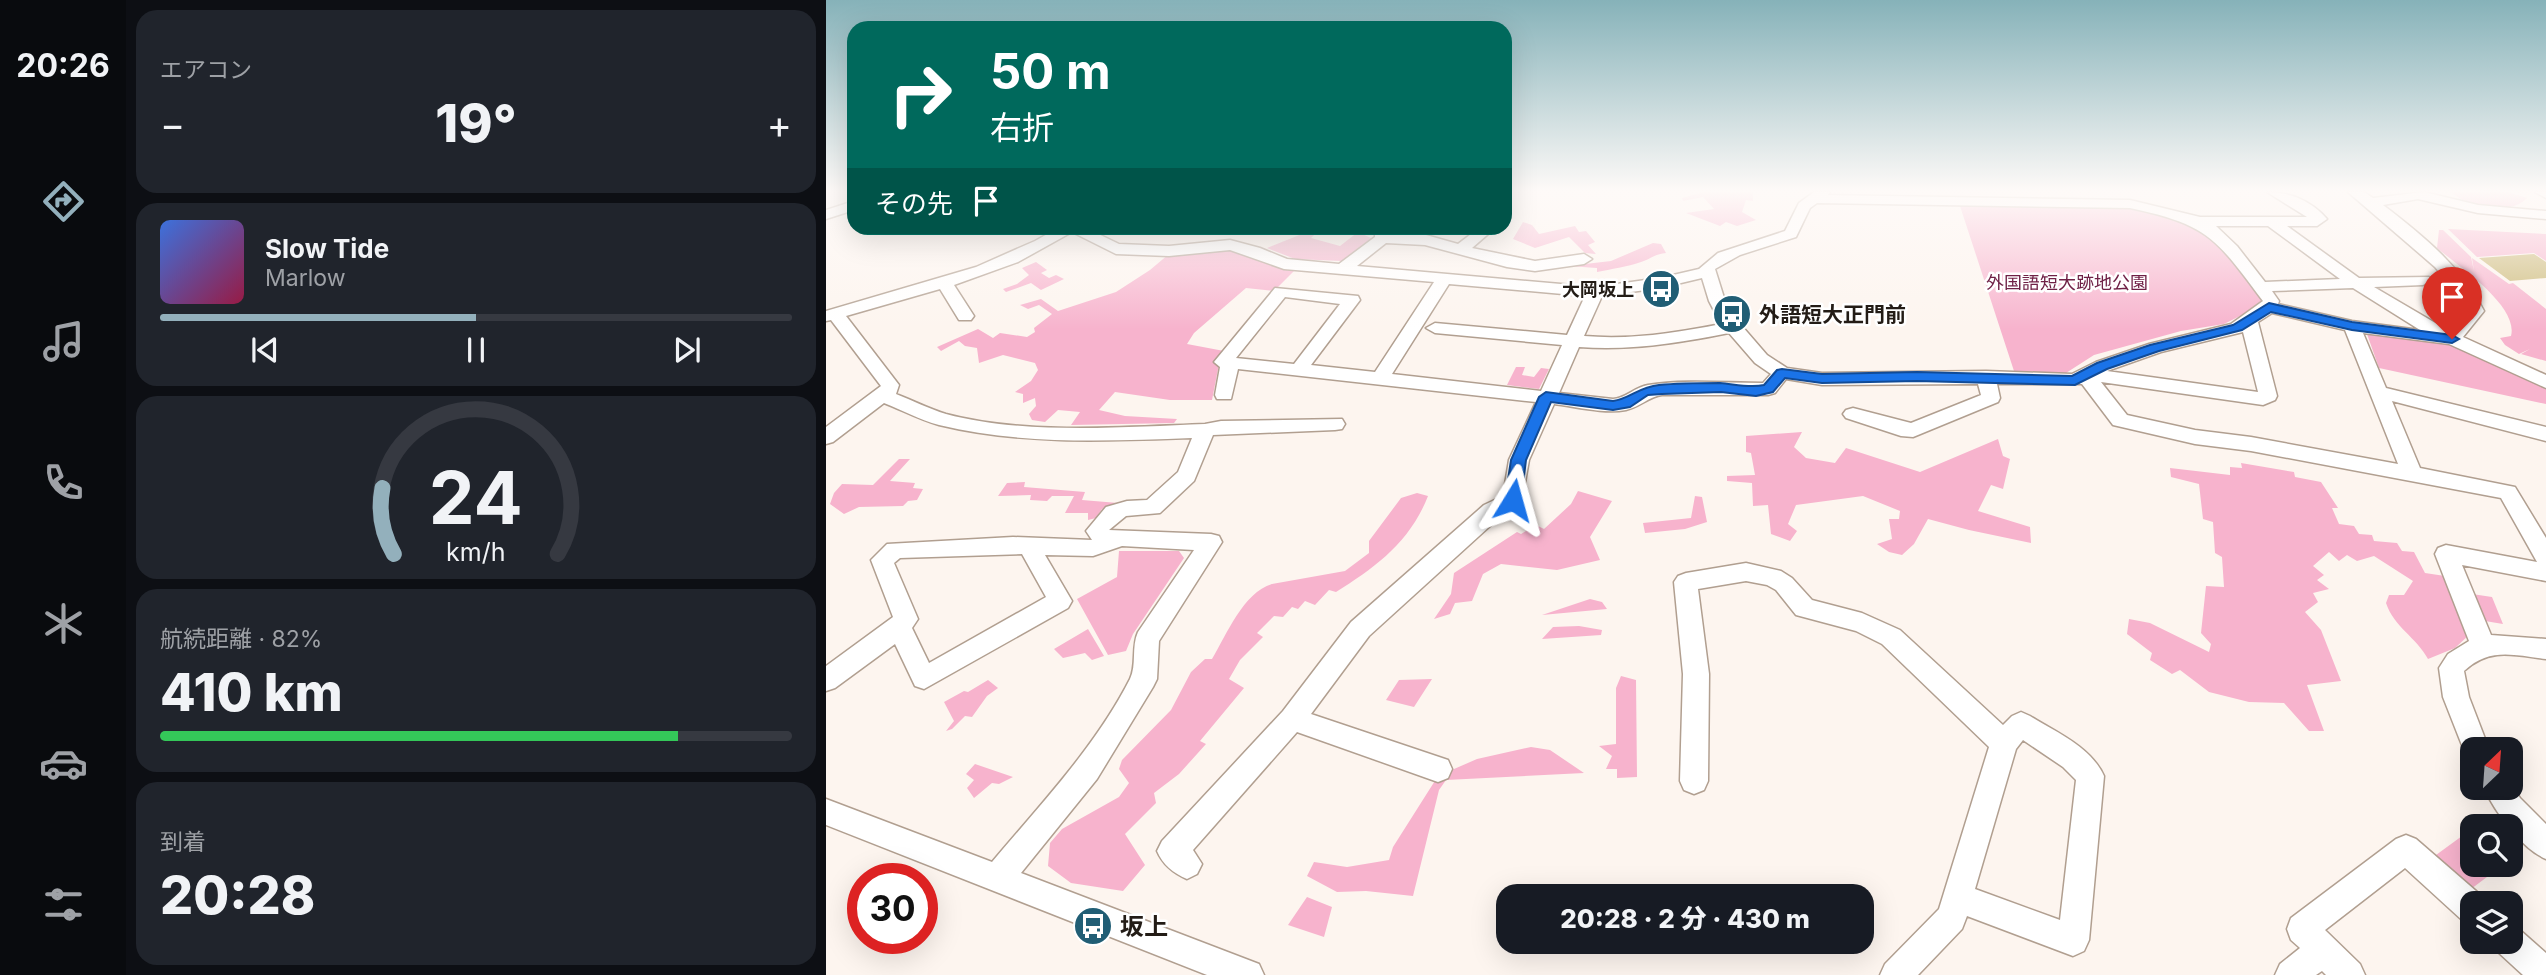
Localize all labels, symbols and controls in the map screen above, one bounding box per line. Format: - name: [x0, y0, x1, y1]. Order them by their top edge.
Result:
- text: 50 m: [990, 42, 1111, 101]
- text: 20:26: [16, 46, 110, 85]
- icon: right: [875, 49, 966, 140]
- text: エアコン: [160, 56, 252, 84]
- text: 19°: [435, 92, 517, 155]
- text: −: [160, 101, 185, 147]
- text: +: [767, 101, 792, 147]
- text: 右折: [990, 108, 1054, 147]
- icon: directions: [39, 177, 88, 226]
- icon: arrive: [967, 182, 1005, 220]
- text: その先: [875, 188, 953, 219]
- text: Slow Tide: [265, 233, 389, 264]
- text: Marlow: [265, 264, 345, 292]
- pin: [2422, 267, 2482, 339]
- bus stop icon: 大岡坂上: [1640, 268, 1682, 310]
- park label: 外国語短大跡地公園: [1986, 272, 2148, 293]
- icon: arrive: [2433, 278, 2471, 316]
- place label: 大岡坂上: [1562, 279, 1634, 300]
- bus stop icon: 外語短大正門前: [1711, 293, 1753, 335]
- place label: 外語短大正門前: [1759, 302, 1906, 327]
- icon: music: [39, 317, 88, 366]
- icon: previous: [246, 331, 284, 369]
- icon: pause: [457, 331, 495, 369]
- icon: next: [668, 331, 706, 369]
- text: 24: [429, 453, 523, 542]
- icon: phone: [39, 458, 88, 507]
- position arrow: [1476, 463, 1550, 537]
- text: km/h: [446, 536, 506, 566]
- icon: climate: [39, 599, 88, 648]
- text: 航続距離 · 82%: [160, 625, 322, 653]
- text: 410 km: [160, 661, 343, 724]
- north arrow: [2460, 737, 2524, 800]
- map controls: [2460, 737, 2523, 954]
- icon: car: [39, 739, 88, 788]
- button: search: [2460, 814, 2523, 877]
- text: 到着: [160, 828, 206, 856]
- speed limit sign: 30: [847, 863, 938, 954]
- text: 20:28: [160, 864, 315, 927]
- icon: filters: [39, 880, 88, 929]
- button: layers: [2460, 891, 2523, 954]
- text: 20:28 · 2 分 · 430 m: [1560, 903, 1810, 934]
- bus stop icon: 坂上: [1072, 905, 1114, 947]
- place label: 坂上: [1120, 912, 1168, 941]

